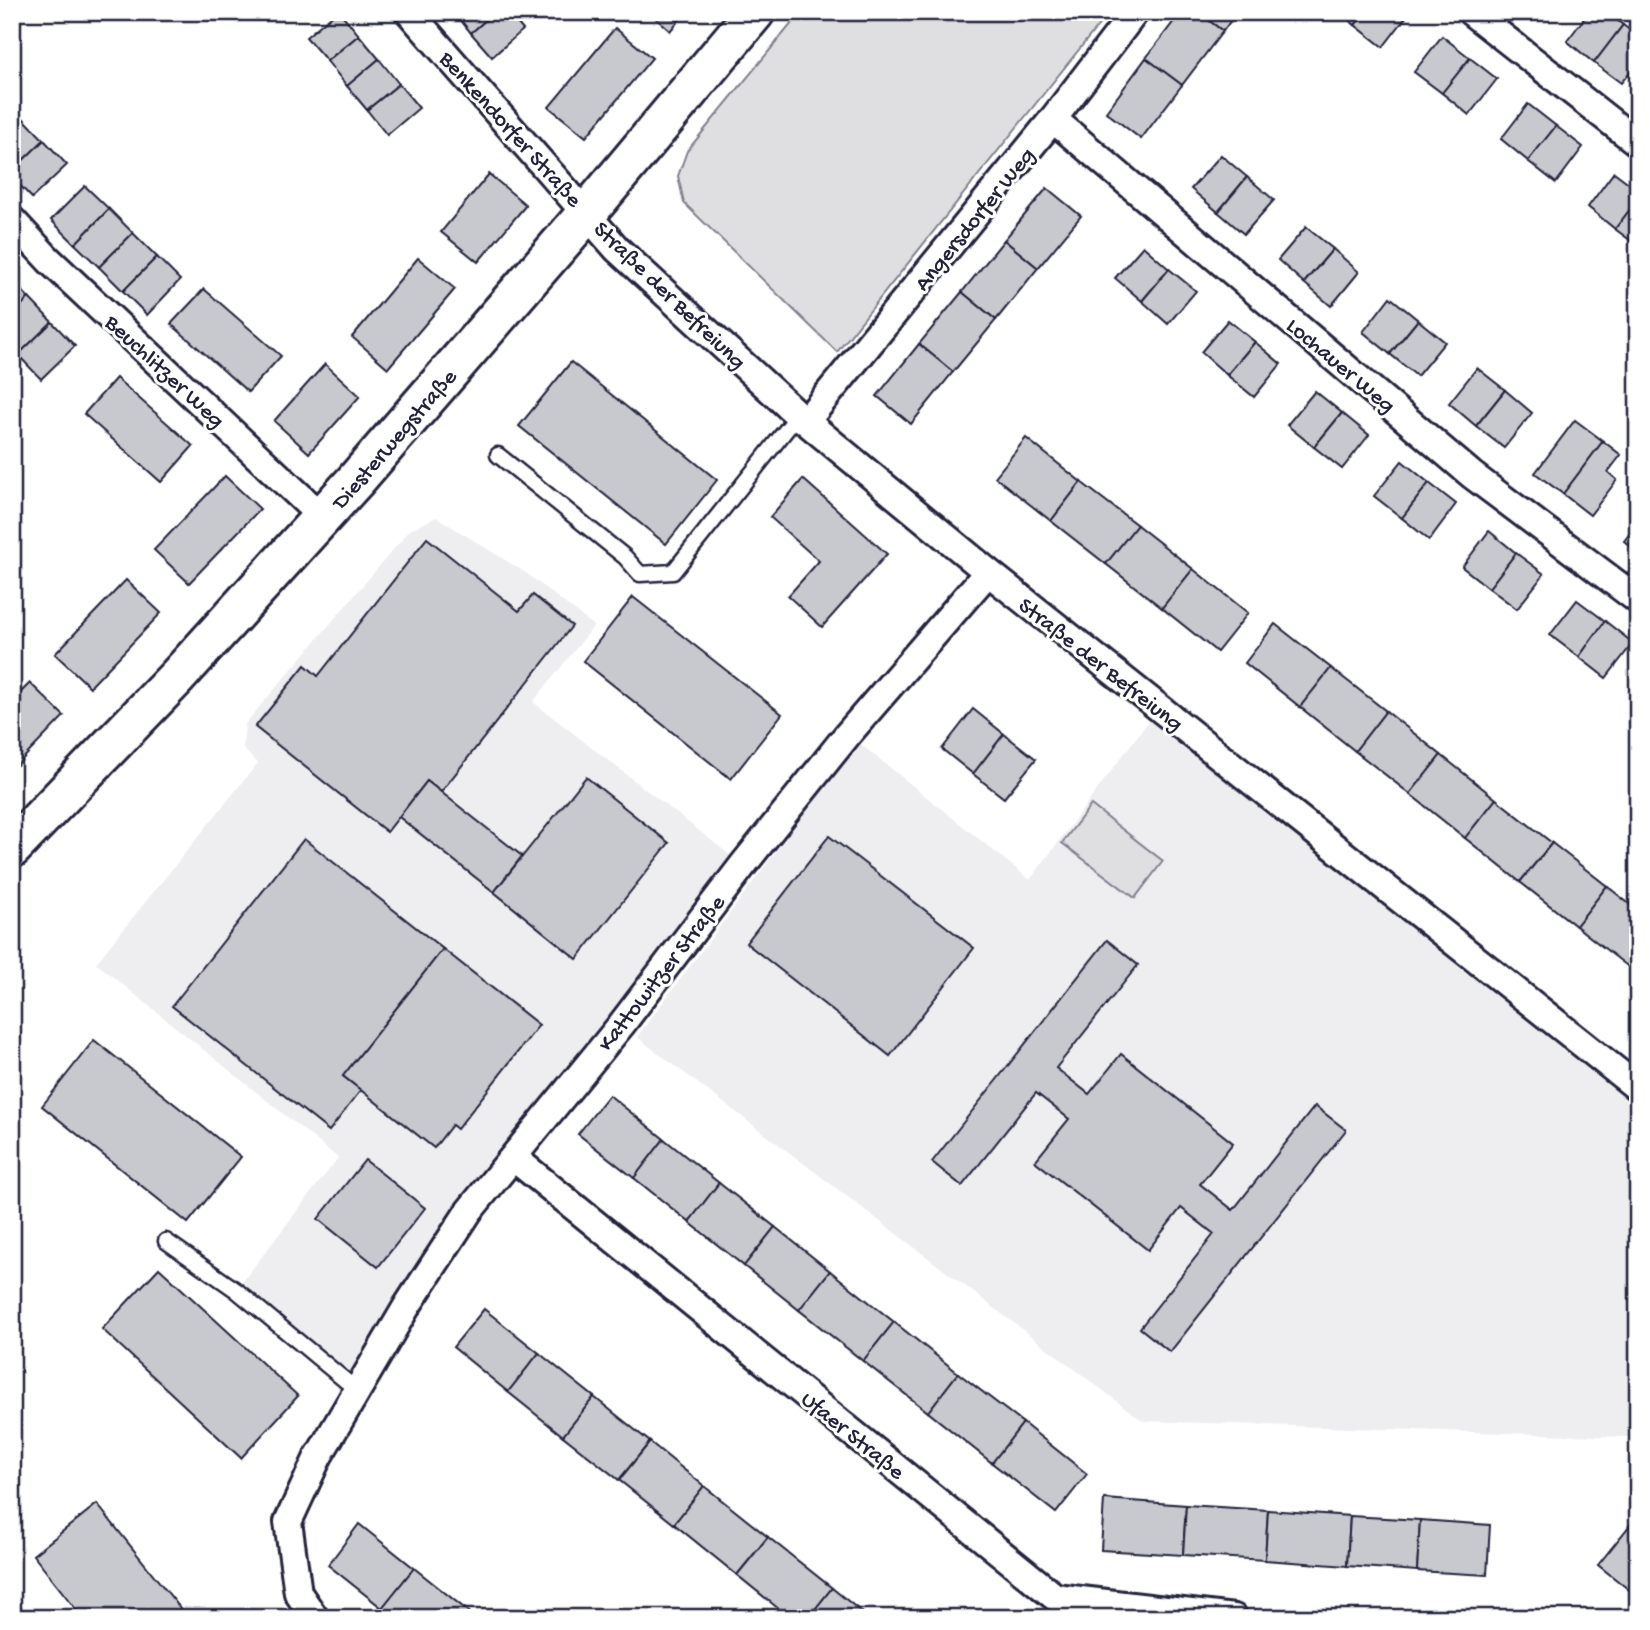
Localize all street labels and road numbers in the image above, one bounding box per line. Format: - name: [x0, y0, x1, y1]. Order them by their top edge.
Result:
- street label: Benkendorfer Straße: [432, 46, 587, 215]
- street label: Angersdorfer Weg: [910, 143, 1042, 297]
- street label: Straße der Befreiung: [587, 217, 750, 376]
- street label: Beuchlitzer Weg: [97, 309, 229, 435]
- street label: Lochauer Weg: [1280, 313, 1400, 420]
- street label: Diesterwegstraße: [326, 364, 465, 518]
- street label: Straße der Befreiung: [1012, 593, 1188, 738]
- street label: Kattowitzer Straße: [593, 890, 733, 1058]
- street label: Ufaer Straße: [795, 1387, 910, 1487]

